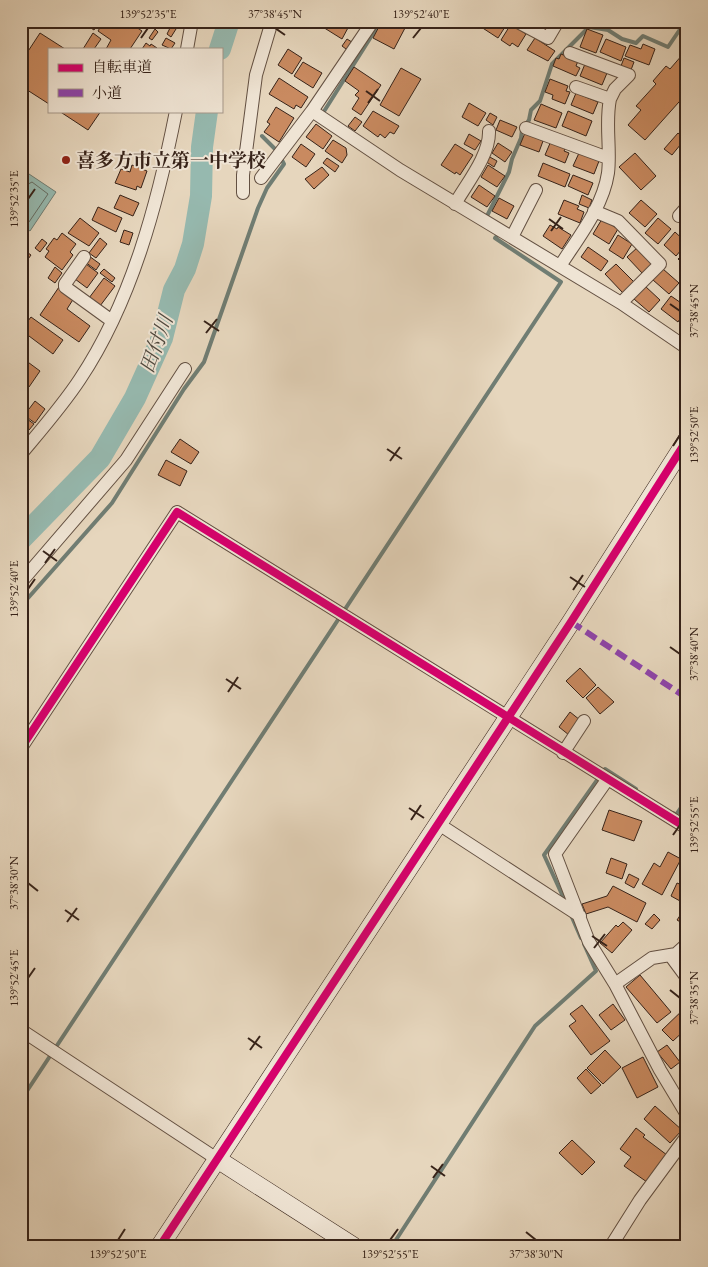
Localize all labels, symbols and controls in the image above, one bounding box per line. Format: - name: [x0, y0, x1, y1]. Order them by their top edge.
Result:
- text: 139°52'35"E: [120, 6, 177, 22]
- text: 37°38'45"N: [248, 6, 302, 22]
- text: 139°52'40"E: [393, 6, 450, 22]
- legend: [48, 48, 222, 112]
- text: 自転車道: [92, 57, 152, 76]
- text: 小道: [92, 83, 122, 102]
- place label: 喜多方市立第一中学校: [76, 148, 266, 173]
- marker: 喜多方市立第一中学校: [60, 154, 72, 166]
- text: 139°52'35"E: [6, 170, 22, 227]
- text: 37°38'45"N: [686, 284, 702, 338]
- water label: 田付川: [134, 309, 179, 377]
- text: 139°52'50"E: [686, 406, 702, 463]
- text: 139°52'40"E: [6, 560, 22, 617]
- text: 37°38'40"N: [686, 627, 702, 681]
- text: 139°52'55"E: [686, 796, 702, 853]
- text: 37°38'30"N: [6, 856, 22, 910]
- text: 139°52'45"E: [6, 949, 22, 1006]
- text: 37°38'35"N: [686, 971, 702, 1025]
- text: 139°52'50"E: [90, 1246, 147, 1262]
- text: 139°52'55"E: [362, 1246, 419, 1262]
- text: 37°38'30"N: [509, 1246, 563, 1262]

